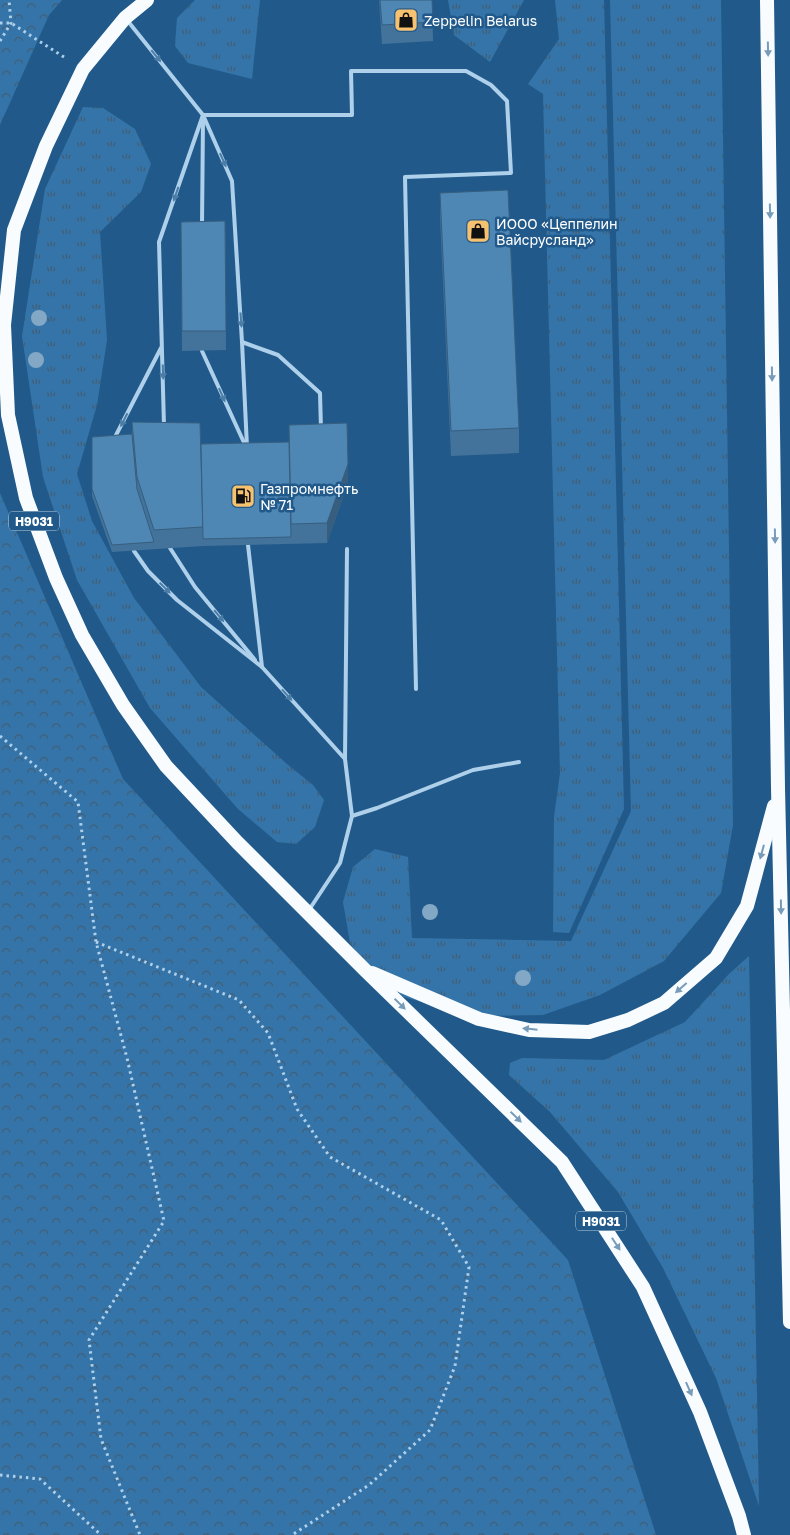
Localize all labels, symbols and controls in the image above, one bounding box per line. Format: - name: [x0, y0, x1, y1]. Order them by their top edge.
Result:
- shop icon: Zeppelin Belarus: [393, 7, 419, 33]
- place label: Zeppelin Belarus: [424, 12, 537, 29]
- one-way arrow: [764, 41, 772, 57]
- one-way arrow: [150, 49, 161, 62]
- one-way arrow: [219, 153, 227, 167]
- one-way arrow: [172, 187, 179, 202]
- one-way arrow: [766, 203, 774, 219]
- place label: ИООО «Цеппелин Вайсрусланд»: [496, 215, 618, 248]
- shop icon: ИООО «Цеппелин Вайсрусланд»: [465, 218, 491, 244]
- one-way arrow: [238, 312, 246, 328]
- one-way arrow: [159, 364, 167, 380]
- one-way arrow: [768, 366, 776, 382]
- one-way arrow: [218, 388, 226, 402]
- one-way arrow: [120, 413, 128, 427]
- place label: Газпромнефть № 71: [260, 480, 358, 513]
- fuel station icon: Газпромнефть № 71: [230, 483, 256, 509]
- road number: Н9031: [9, 512, 59, 530]
- one-way arrow: [771, 528, 779, 544]
- one-way arrow: [159, 582, 171, 594]
- one-way arrow: [213, 610, 224, 622]
- one-way arrow: [281, 688, 292, 701]
- one-way arrow: [758, 845, 766, 860]
- one-way arrow: [777, 899, 785, 915]
- one-way arrow: [676, 982, 688, 994]
- one-way arrow: [393, 998, 405, 1010]
- one-way arrow: [522, 1025, 538, 1033]
- one-way arrow: [510, 1111, 522, 1123]
- road number: Н9031: [576, 1212, 626, 1230]
- one-way arrow: [611, 1237, 621, 1251]
- one-way arrow: [686, 1382, 694, 1396]

